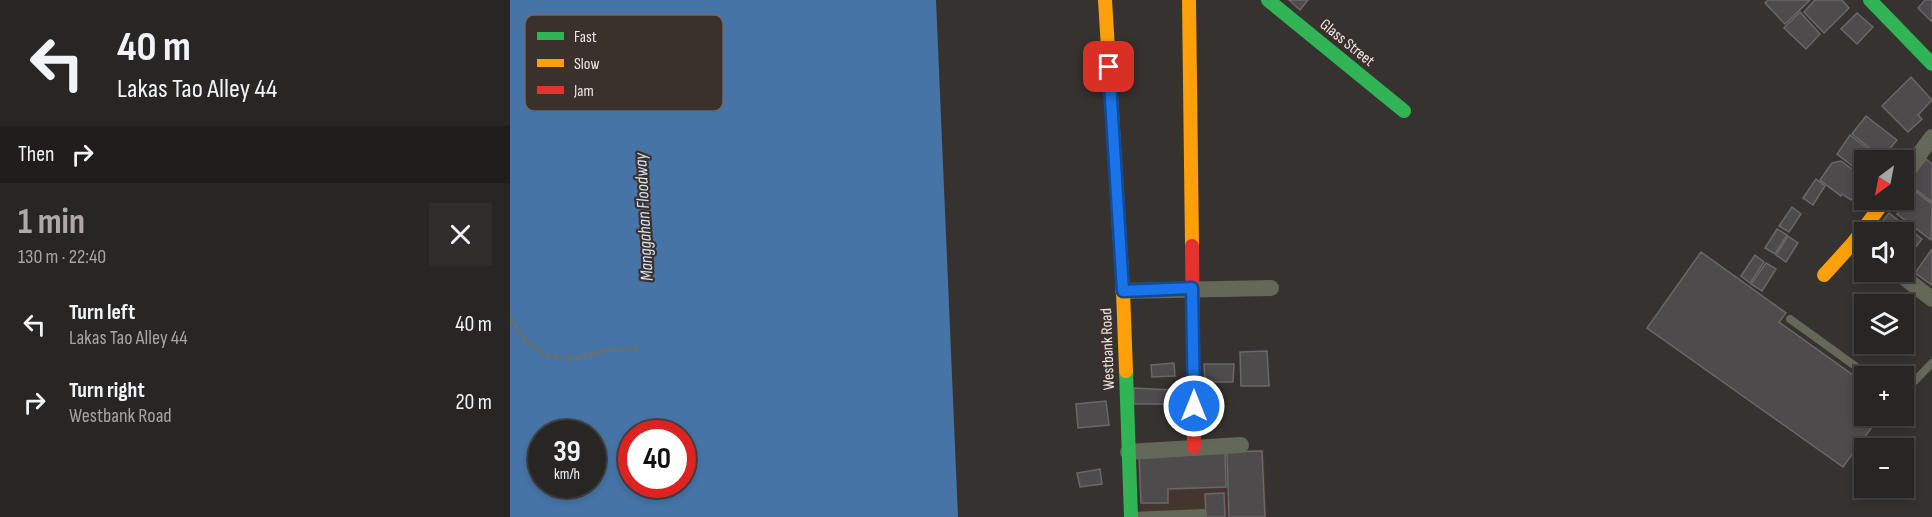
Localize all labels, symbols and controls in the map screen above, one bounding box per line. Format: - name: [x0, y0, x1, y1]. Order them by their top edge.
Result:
- legend: [525, 15, 723, 111]
- street label: Glass Street: [1316, 15, 1378, 71]
- text: 40 m: [117, 22, 191, 73]
- icon: left: [18, 24, 96, 102]
- text: Fast: [574, 28, 597, 47]
- pin: [1083, 41, 1134, 92]
- icon: arrive: [1092, 50, 1125, 83]
- text: Slow: [574, 55, 599, 74]
- text: Lakas Tao Alley 44: [117, 73, 277, 105]
- text: Jam: [573, 82, 594, 101]
- icon: right: [66, 138, 99, 171]
- text: Then: [18, 141, 54, 168]
- north arrow: [1854, 150, 1914, 210]
- map controls: [1854, 150, 1914, 498]
- water label: Manggahan Floodway: [630, 151, 658, 282]
- text: 1 min: [18, 201, 85, 244]
- button: close: [429, 203, 492, 266]
- button: sound: [1854, 222, 1914, 282]
- text: 130 m · 22:40: [18, 245, 106, 269]
- button: layers: [1854, 294, 1914, 354]
- text: Turn left: [69, 299, 135, 326]
- icon: left: [18, 308, 51, 341]
- street label: Westbank Road: [1097, 308, 1119, 390]
- text: 40 m: [455, 311, 492, 338]
- text: Lakas Tao Alley 44: [69, 326, 188, 350]
- button: +: [1854, 366, 1914, 426]
- position arrow: [1162, 374, 1226, 438]
- text: Turn right: [69, 377, 145, 404]
- icon: right: [18, 386, 51, 419]
- text: 20 m: [456, 389, 492, 416]
- text: Westbank Road: [69, 404, 172, 428]
- speed limit sign: 40: [618, 420, 696, 498]
- text: 39: [553, 434, 581, 470]
- button: −: [1854, 438, 1914, 498]
- text: km/h: [554, 465, 580, 484]

